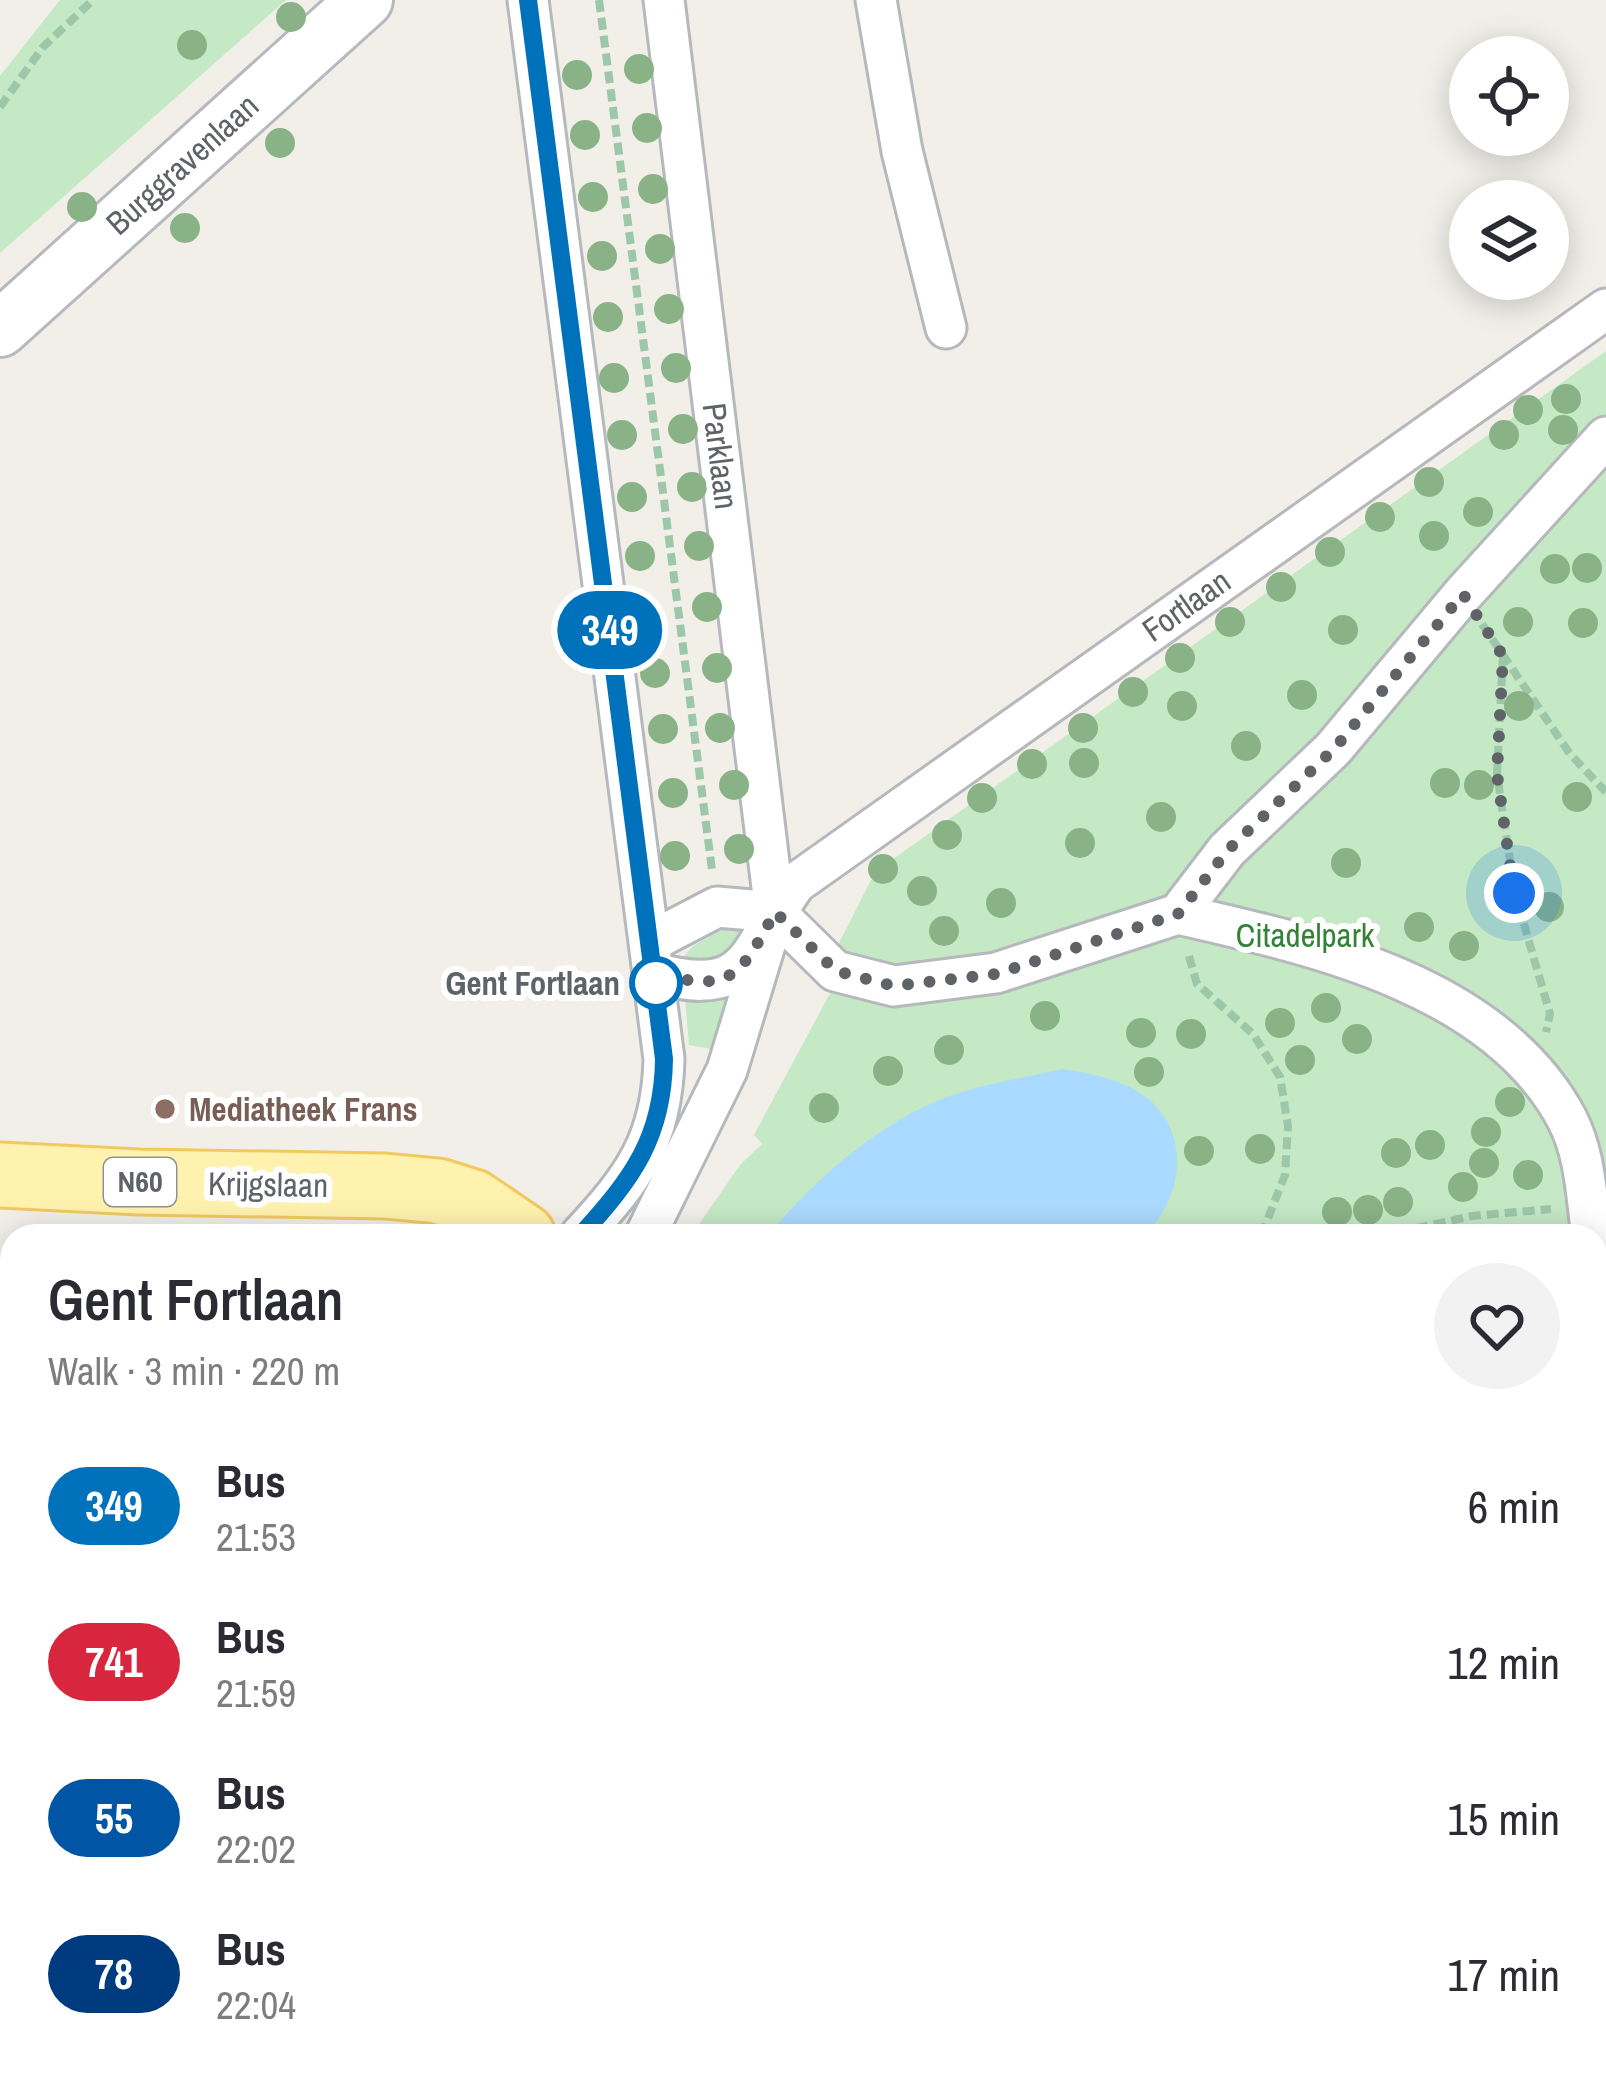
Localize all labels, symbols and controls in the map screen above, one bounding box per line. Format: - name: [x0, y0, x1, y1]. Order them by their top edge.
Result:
- map controls: [1449, 36, 1569, 300]
- button: locate: [1449, 36, 1569, 156]
- street label: Burggravenlaan: [96, 84, 268, 244]
- button: layers: [1449, 180, 1569, 300]
- street label: Parklaan: [693, 400, 749, 512]
- street label: Fortlaan: [1133, 559, 1239, 651]
- line badge: 349: [541, 591, 679, 669]
- text: 349: [581, 602, 639, 658]
- your location: [1484, 863, 1544, 923]
- park label: Citadelpark: [1236, 913, 1375, 957]
- marker: Gent Fortlaan: [631, 958, 681, 1008]
- place label: Gent Fortlaan: [445, 961, 620, 1005]
- place label: Mediatheek Frans: [189, 1087, 418, 1131]
- marker: Mediatheek Frans: [152, 1096, 178, 1122]
- road number: N60: [104, 1158, 176, 1206]
- street label: Krijgslaan: [207, 1161, 329, 1207]
- text: Gent Fortlaan: [48, 1261, 344, 1338]
- button: heart: [1434, 1263, 1560, 1389]
- text: Walk · 3 min · 220 m: [48, 1345, 340, 1397]
- text: Bus: [216, 1450, 286, 1511]
- text: 6 min: [1468, 1476, 1560, 1537]
- text: 349: [85, 1478, 143, 1534]
- text: 21:53: [216, 1511, 296, 1563]
- text: Bus: [216, 1606, 286, 1667]
- text: 12 min: [1447, 1632, 1560, 1693]
- text: 741: [85, 1634, 143, 1690]
- text: 21:59: [216, 1667, 296, 1719]
- text: Bus: [216, 1762, 286, 1823]
- text: 15 min: [1447, 1788, 1560, 1849]
- text: 55: [95, 1790, 133, 1846]
- text: 22:02: [216, 1823, 296, 1875]
- text: Bus: [216, 1918, 286, 1979]
- text: 17 min: [1447, 1944, 1560, 2005]
- text: 78: [95, 1946, 133, 2002]
- text: 22:04: [216, 1979, 296, 2031]

